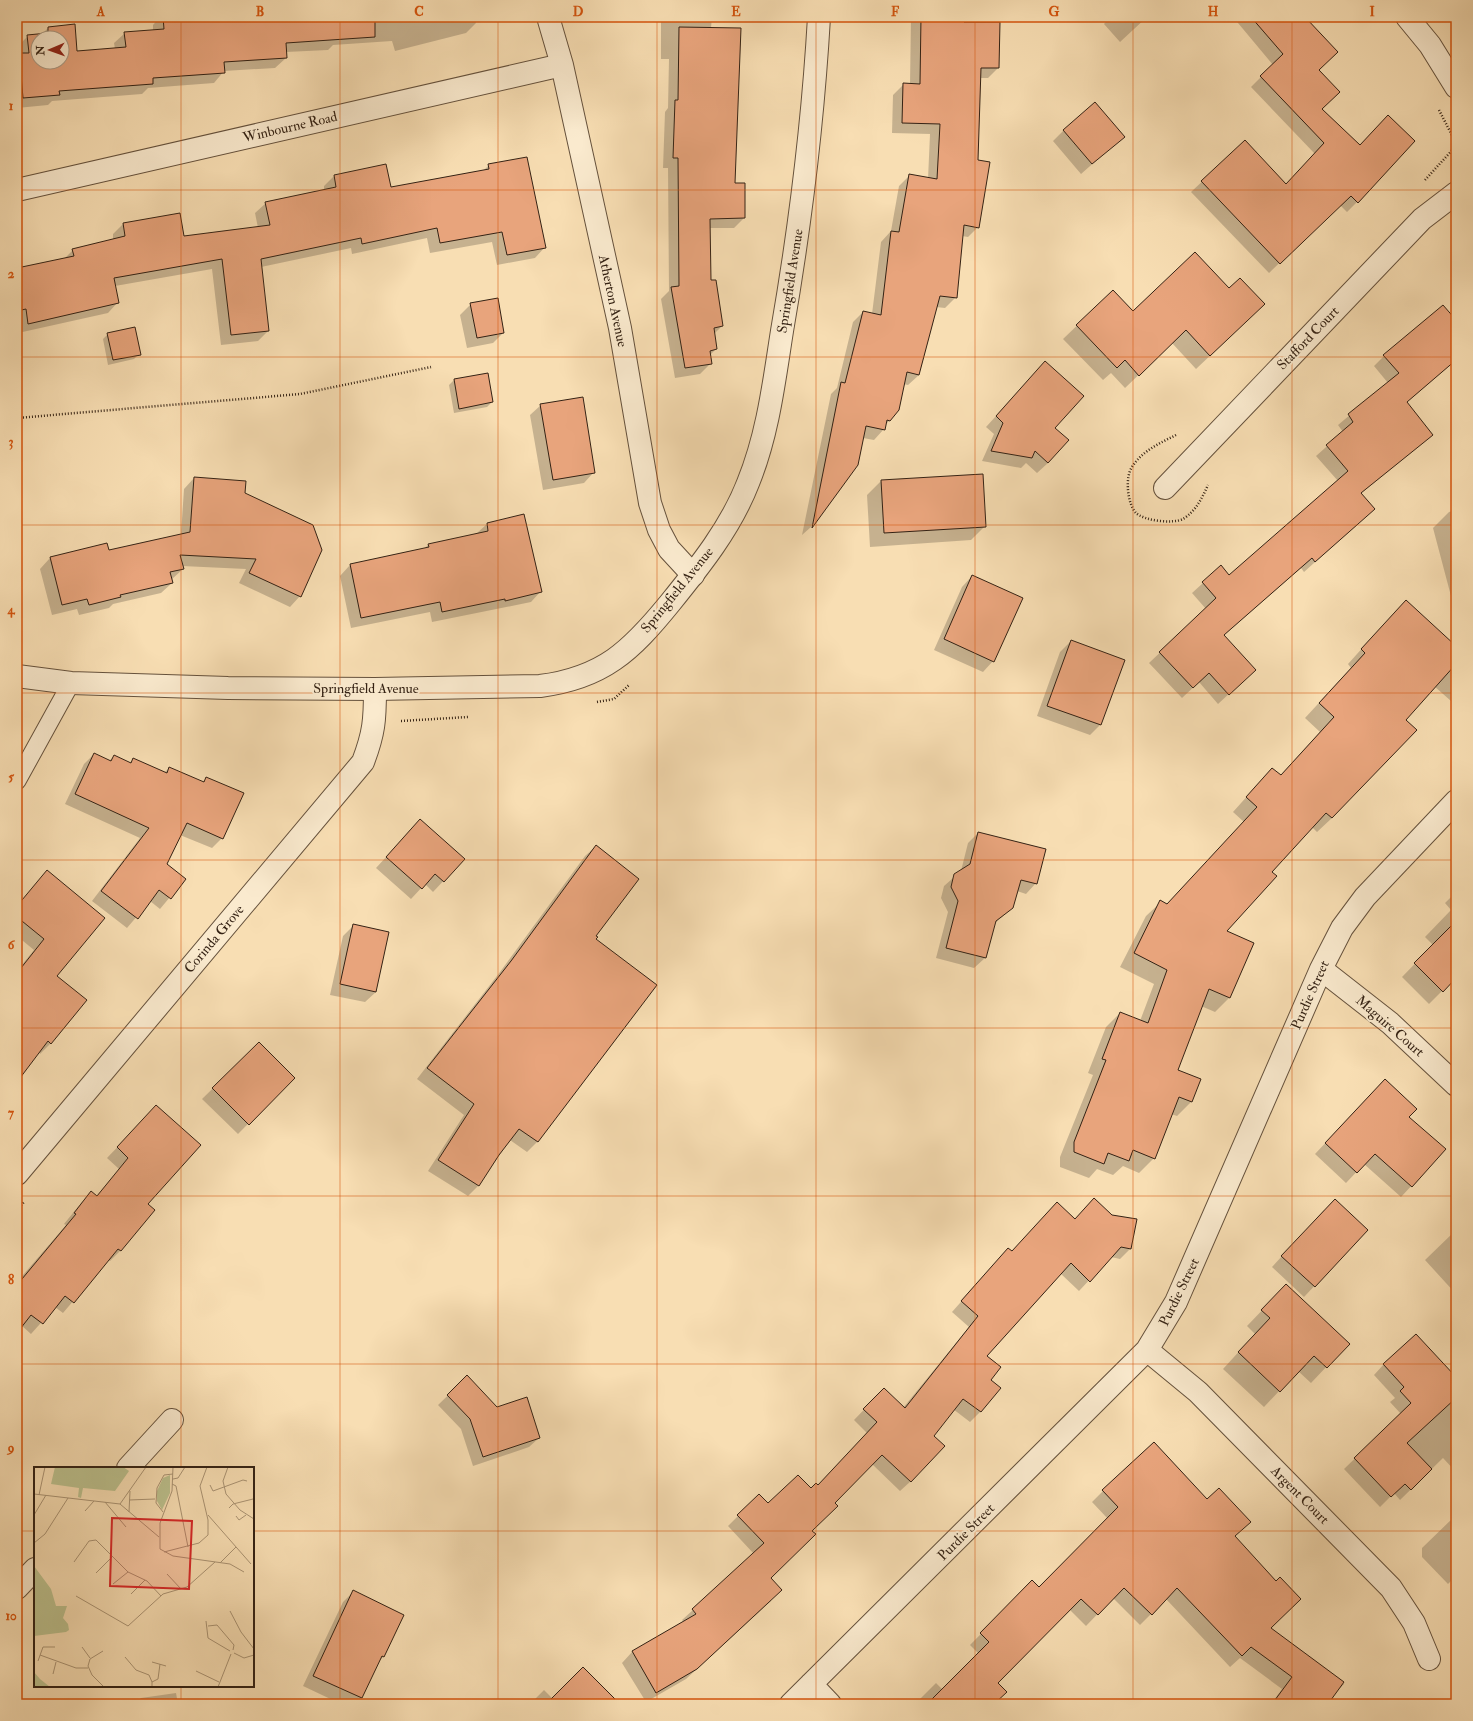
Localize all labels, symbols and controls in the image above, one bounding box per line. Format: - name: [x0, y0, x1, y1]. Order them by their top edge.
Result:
- text: A: [96, 4, 106, 20]
- text: B: [256, 4, 264, 20]
- text: C: [414, 4, 424, 20]
- text: D: [573, 4, 584, 20]
- text: E: [731, 4, 741, 20]
- text: F: [891, 4, 900, 20]
- text: G: [1049, 4, 1060, 20]
- text: H: [1208, 4, 1219, 20]
- text: I: [1369, 4, 1375, 20]
- north arrow: [30, 30, 70, 70]
- text: N: [34, 44, 47, 56]
- text: 1: [9, 98, 14, 114]
- street label: Winbourne Road: [240, 108, 339, 146]
- street label: Springfield Avenue: [773, 228, 808, 335]
- street label: Atherton Avenue: [595, 252, 631, 349]
- text: 2: [8, 266, 15, 282]
- street label: Stafford Court: [1273, 302, 1343, 373]
- text: 3: [9, 434, 14, 450]
- street label: Springfield Avenue: [637, 544, 718, 637]
- text: 4: [6, 602, 15, 618]
- street label: Springfield Avenue: [313, 680, 419, 698]
- text: 5: [8, 769, 14, 785]
- street label: Corinda Grove: [180, 901, 248, 977]
- text: 6: [8, 937, 16, 953]
- street label: Purdie Street: [1287, 957, 1333, 1032]
- street label: Maguire Court: [1352, 992, 1428, 1061]
- text: 7: [8, 1105, 15, 1121]
- street label: Purdie Street: [1155, 1255, 1203, 1329]
- text: 8: [8, 1272, 14, 1288]
- text: 9: [6, 1440, 15, 1456]
- street label: Argent Court: [1267, 1462, 1333, 1528]
- inset map: [34, 1467, 254, 1687]
- street label: Purdie Street: [934, 1500, 998, 1564]
- text: 10: [5, 1608, 17, 1624]

